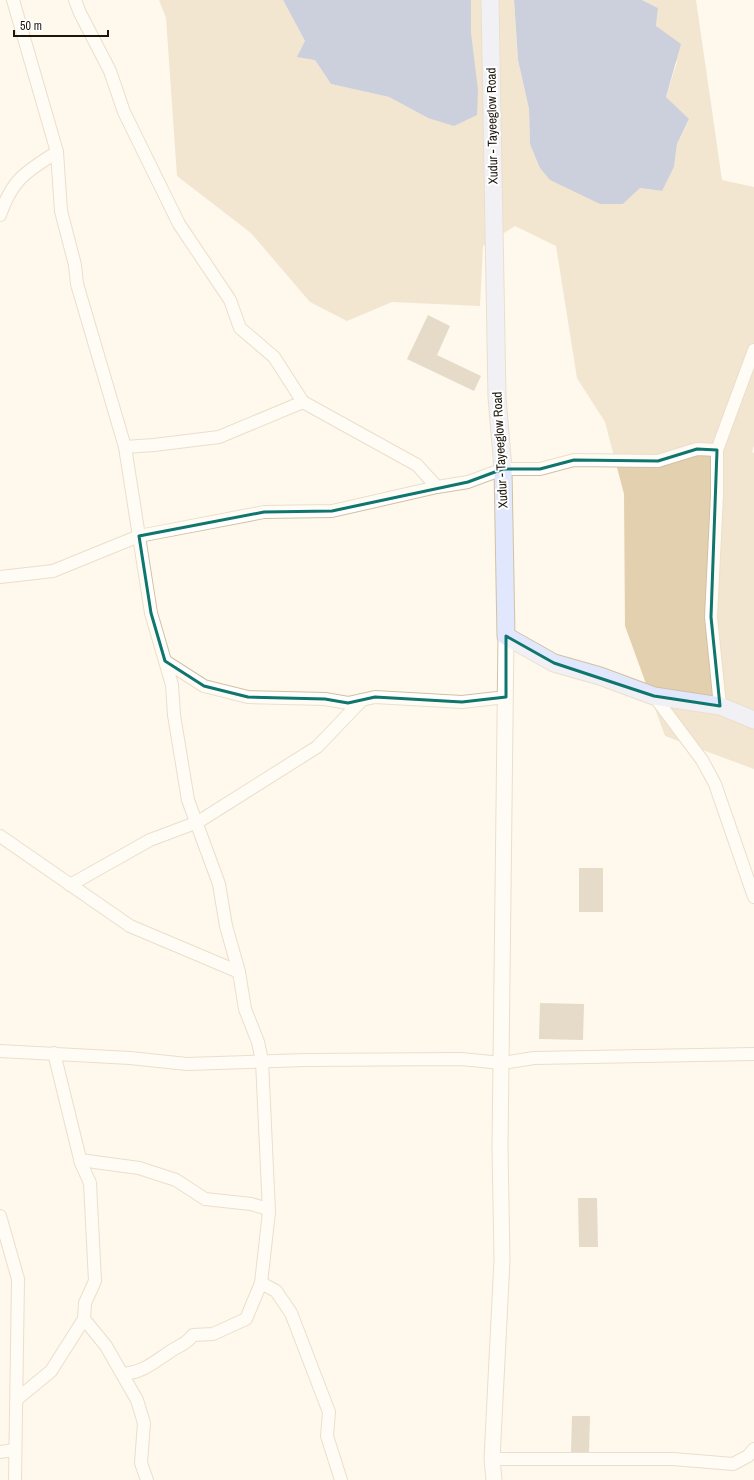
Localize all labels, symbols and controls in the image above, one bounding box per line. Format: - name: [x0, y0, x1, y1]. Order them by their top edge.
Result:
- scale bar: [14, 12, 108, 38]
- text: 50 m: [20, 18, 42, 34]
- street label: Xudur - Tayeeglow Road: [482, 67, 502, 185]
- street label: Xudur - Tayeeglow Road: [488, 391, 512, 509]

